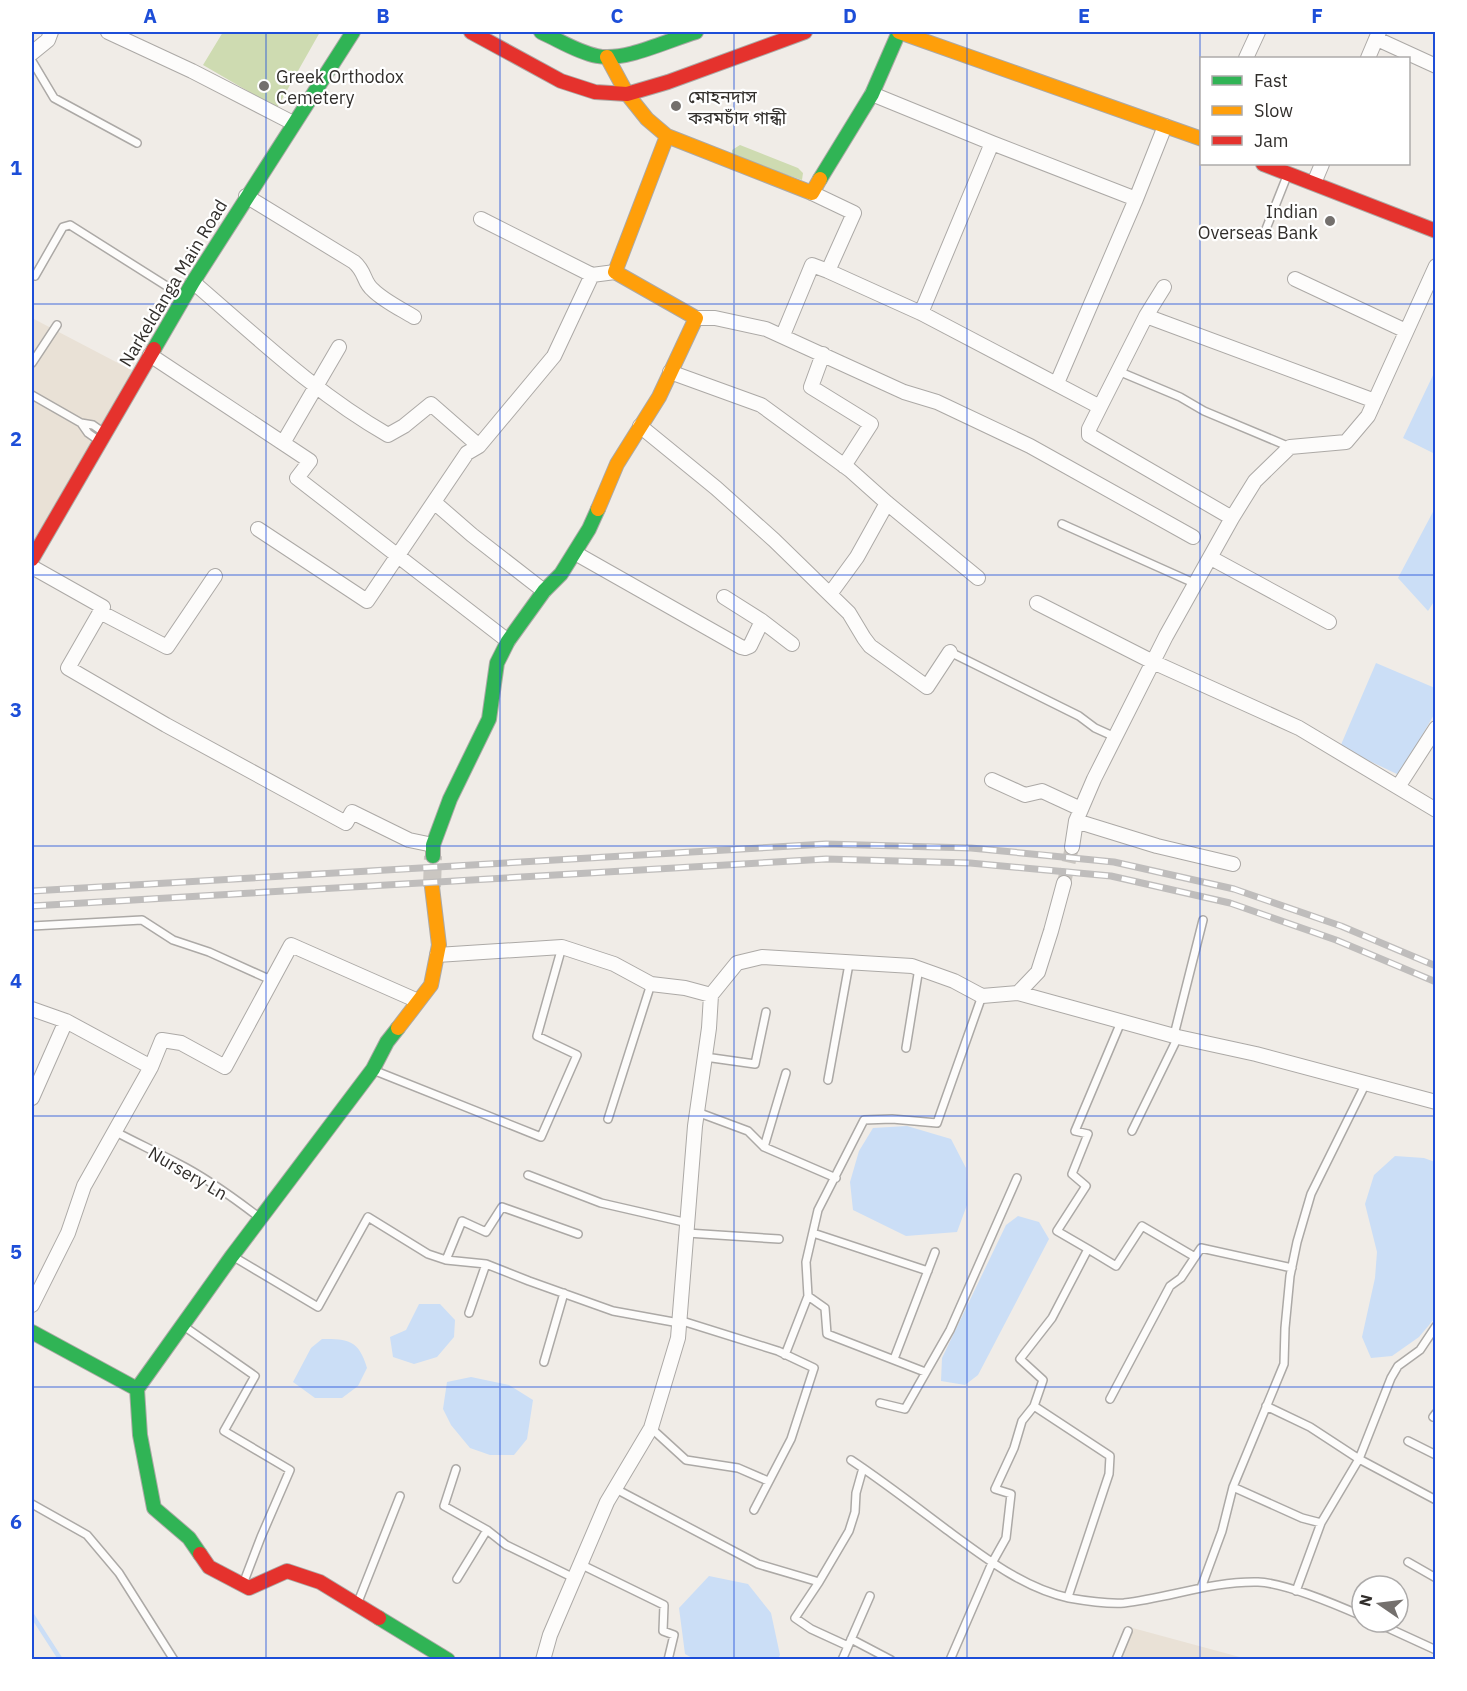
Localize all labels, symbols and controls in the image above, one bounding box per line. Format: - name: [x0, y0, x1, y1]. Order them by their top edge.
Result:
- text: A: [143, 2, 157, 29]
- text: B: [376, 2, 390, 29]
- text: C: [610, 2, 624, 29]
- text: D: [843, 2, 857, 29]
- text: E: [1078, 2, 1090, 29]
- text: F: [1311, 2, 1323, 29]
- legend: [1200, 57, 1410, 165]
- place label: Greek Orthodox Cemetery: [276, 65, 404, 109]
- text: Fast: [1254, 69, 1288, 92]
- marker: Greek Orthodox Cemetery: [257, 79, 271, 93]
- place label: মোহনদাস করমচাঁদ গান্ধী: [687, 85, 786, 129]
- marker: মোহনদাস করমচাঁদ গান্ধী: [669, 99, 683, 113]
- text: Slow: [1254, 99, 1293, 122]
- text: Jam: [1254, 129, 1289, 152]
- text: 1: [10, 154, 22, 181]
- street label: Narkeldanga Main Road: [114, 195, 232, 371]
- place label: Indian Overseas Bank: [1198, 200, 1319, 244]
- marker: Indian Overseas Bank: [1323, 214, 1337, 228]
- text: 2: [10, 425, 22, 452]
- text: 3: [10, 696, 22, 723]
- text: 4: [10, 967, 22, 994]
- street label: Nursery Ln: [144, 1141, 232, 1205]
- text: 5: [10, 1238, 22, 1265]
- text: 6: [10, 1508, 22, 1535]
- north arrow: [1350, 1574, 1410, 1634]
- text: N: [1354, 1592, 1377, 1608]

